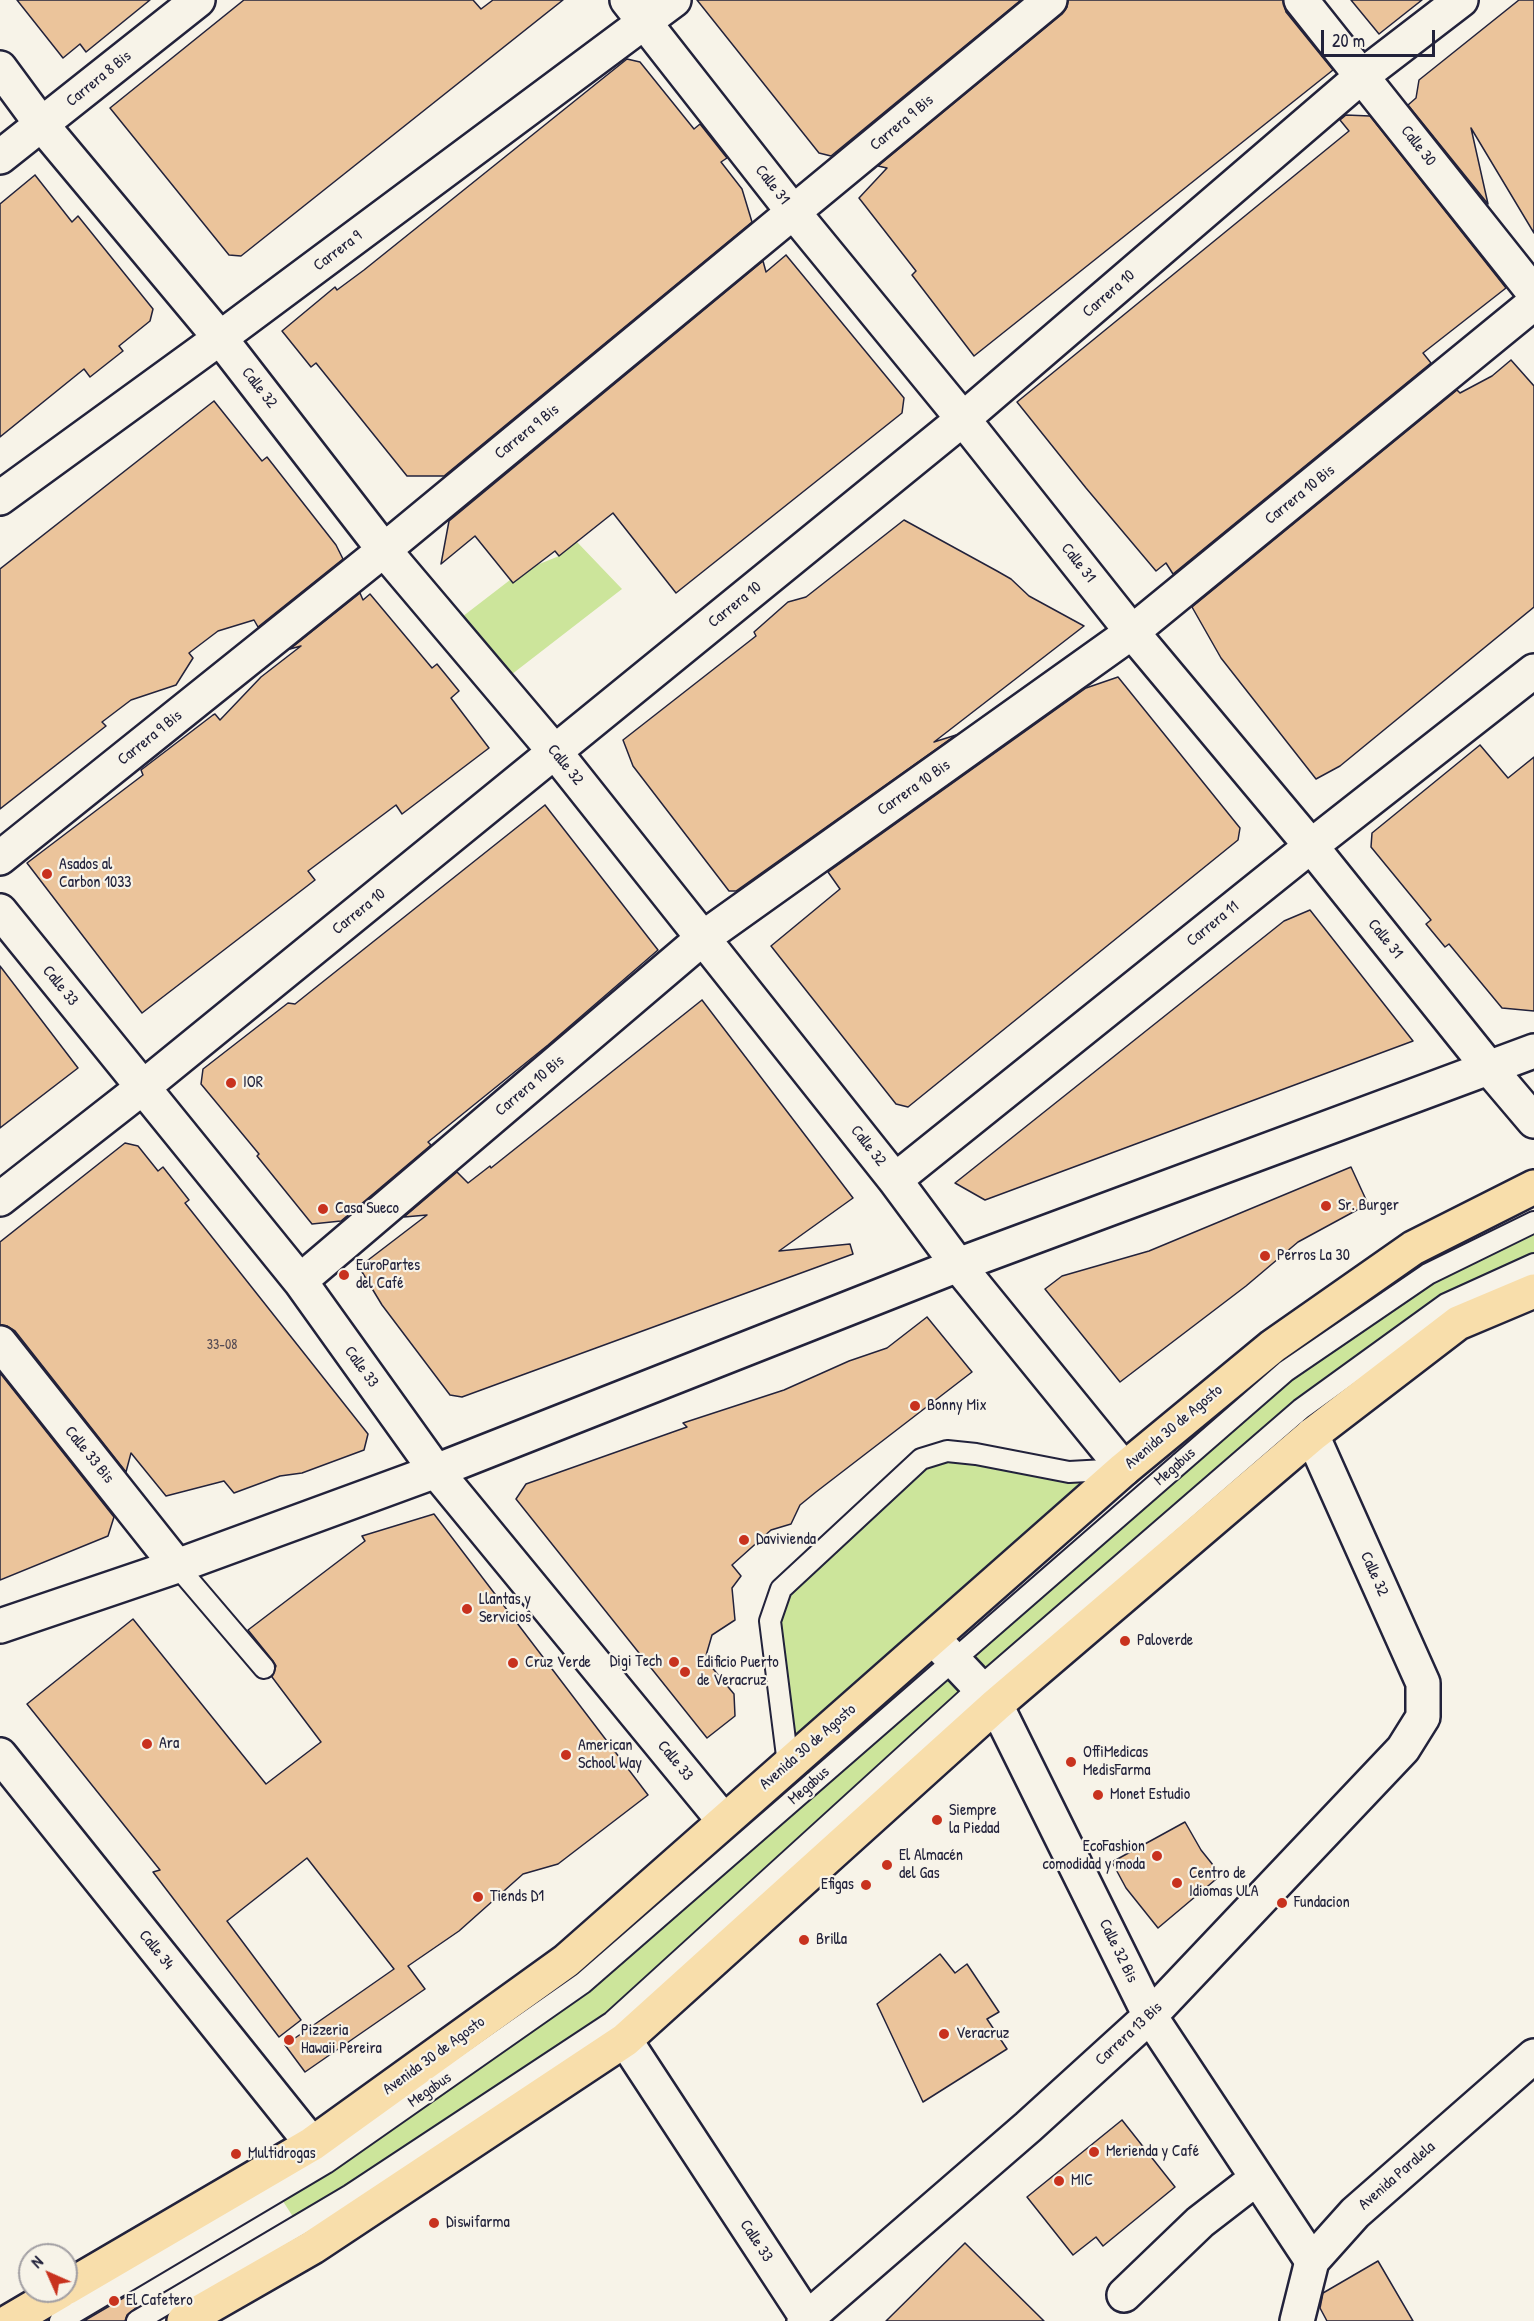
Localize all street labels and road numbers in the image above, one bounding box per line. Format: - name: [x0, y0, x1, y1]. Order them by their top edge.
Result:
- street label: Carrera 8 Bis: [63, 47, 135, 111]
- street label: Carrera 9 Bis: [866, 91, 938, 155]
- street label: Calle 30: [1396, 122, 1440, 170]
- street label: Calle 31: [751, 161, 793, 209]
- street label: Carrera 9: [310, 227, 366, 275]
- street label: Carrera 10: [1079, 266, 1139, 322]
- street label: Calle 32: [237, 364, 281, 412]
- street label: Carrera 9 Bis: [491, 400, 563, 464]
- street label: Carrera 10 Bis: [1261, 461, 1339, 529]
- street label: Calle 31: [1057, 539, 1099, 587]
- street label: Carrera 10: [705, 578, 765, 632]
- street label: Carrera 9 Bis: [114, 706, 186, 770]
- street label: Calle 32: [543, 741, 587, 789]
- street label: Carrera 10 Bis: [874, 756, 954, 820]
- street label: Carrera 10: [329, 885, 389, 939]
- street label: Carrera 11: [1183, 897, 1243, 951]
- street label: Calle 31: [1363, 915, 1407, 963]
- street label: Calle 33: [38, 962, 82, 1010]
- street label: Carrera 10 Bis: [492, 1052, 568, 1120]
- street label: Calle 32: [846, 1122, 890, 1170]
- street label: Calle 33: [340, 1343, 382, 1391]
- street label: Avenida 30 de Agosto: [1121, 1381, 1227, 1473]
- street label: Calle 33 Bis: [60, 1423, 118, 1487]
- street label: Megabus: [1150, 1444, 1200, 1490]
- street label: Calle 32: [1356, 1549, 1392, 1599]
- street label: Avenida 30 de Agosto: [756, 1700, 860, 1794]
- street label: Calle 33: [653, 1737, 697, 1785]
- street label: Megabus: [784, 1763, 834, 1809]
- street label: Calle 32 Bis: [1094, 1916, 1142, 1986]
- street label: Calle 34: [134, 1926, 178, 1974]
- street label: Carrera 13 Bis: [1092, 1998, 1166, 2070]
- street label: Avenida 30 de Agosto: [379, 2013, 489, 2099]
- street label: Megabus: [405, 2068, 455, 2112]
- street label: Avenida Paralela: [1355, 2138, 1439, 2214]
- street label: Calle 33: [735, 2216, 777, 2266]

